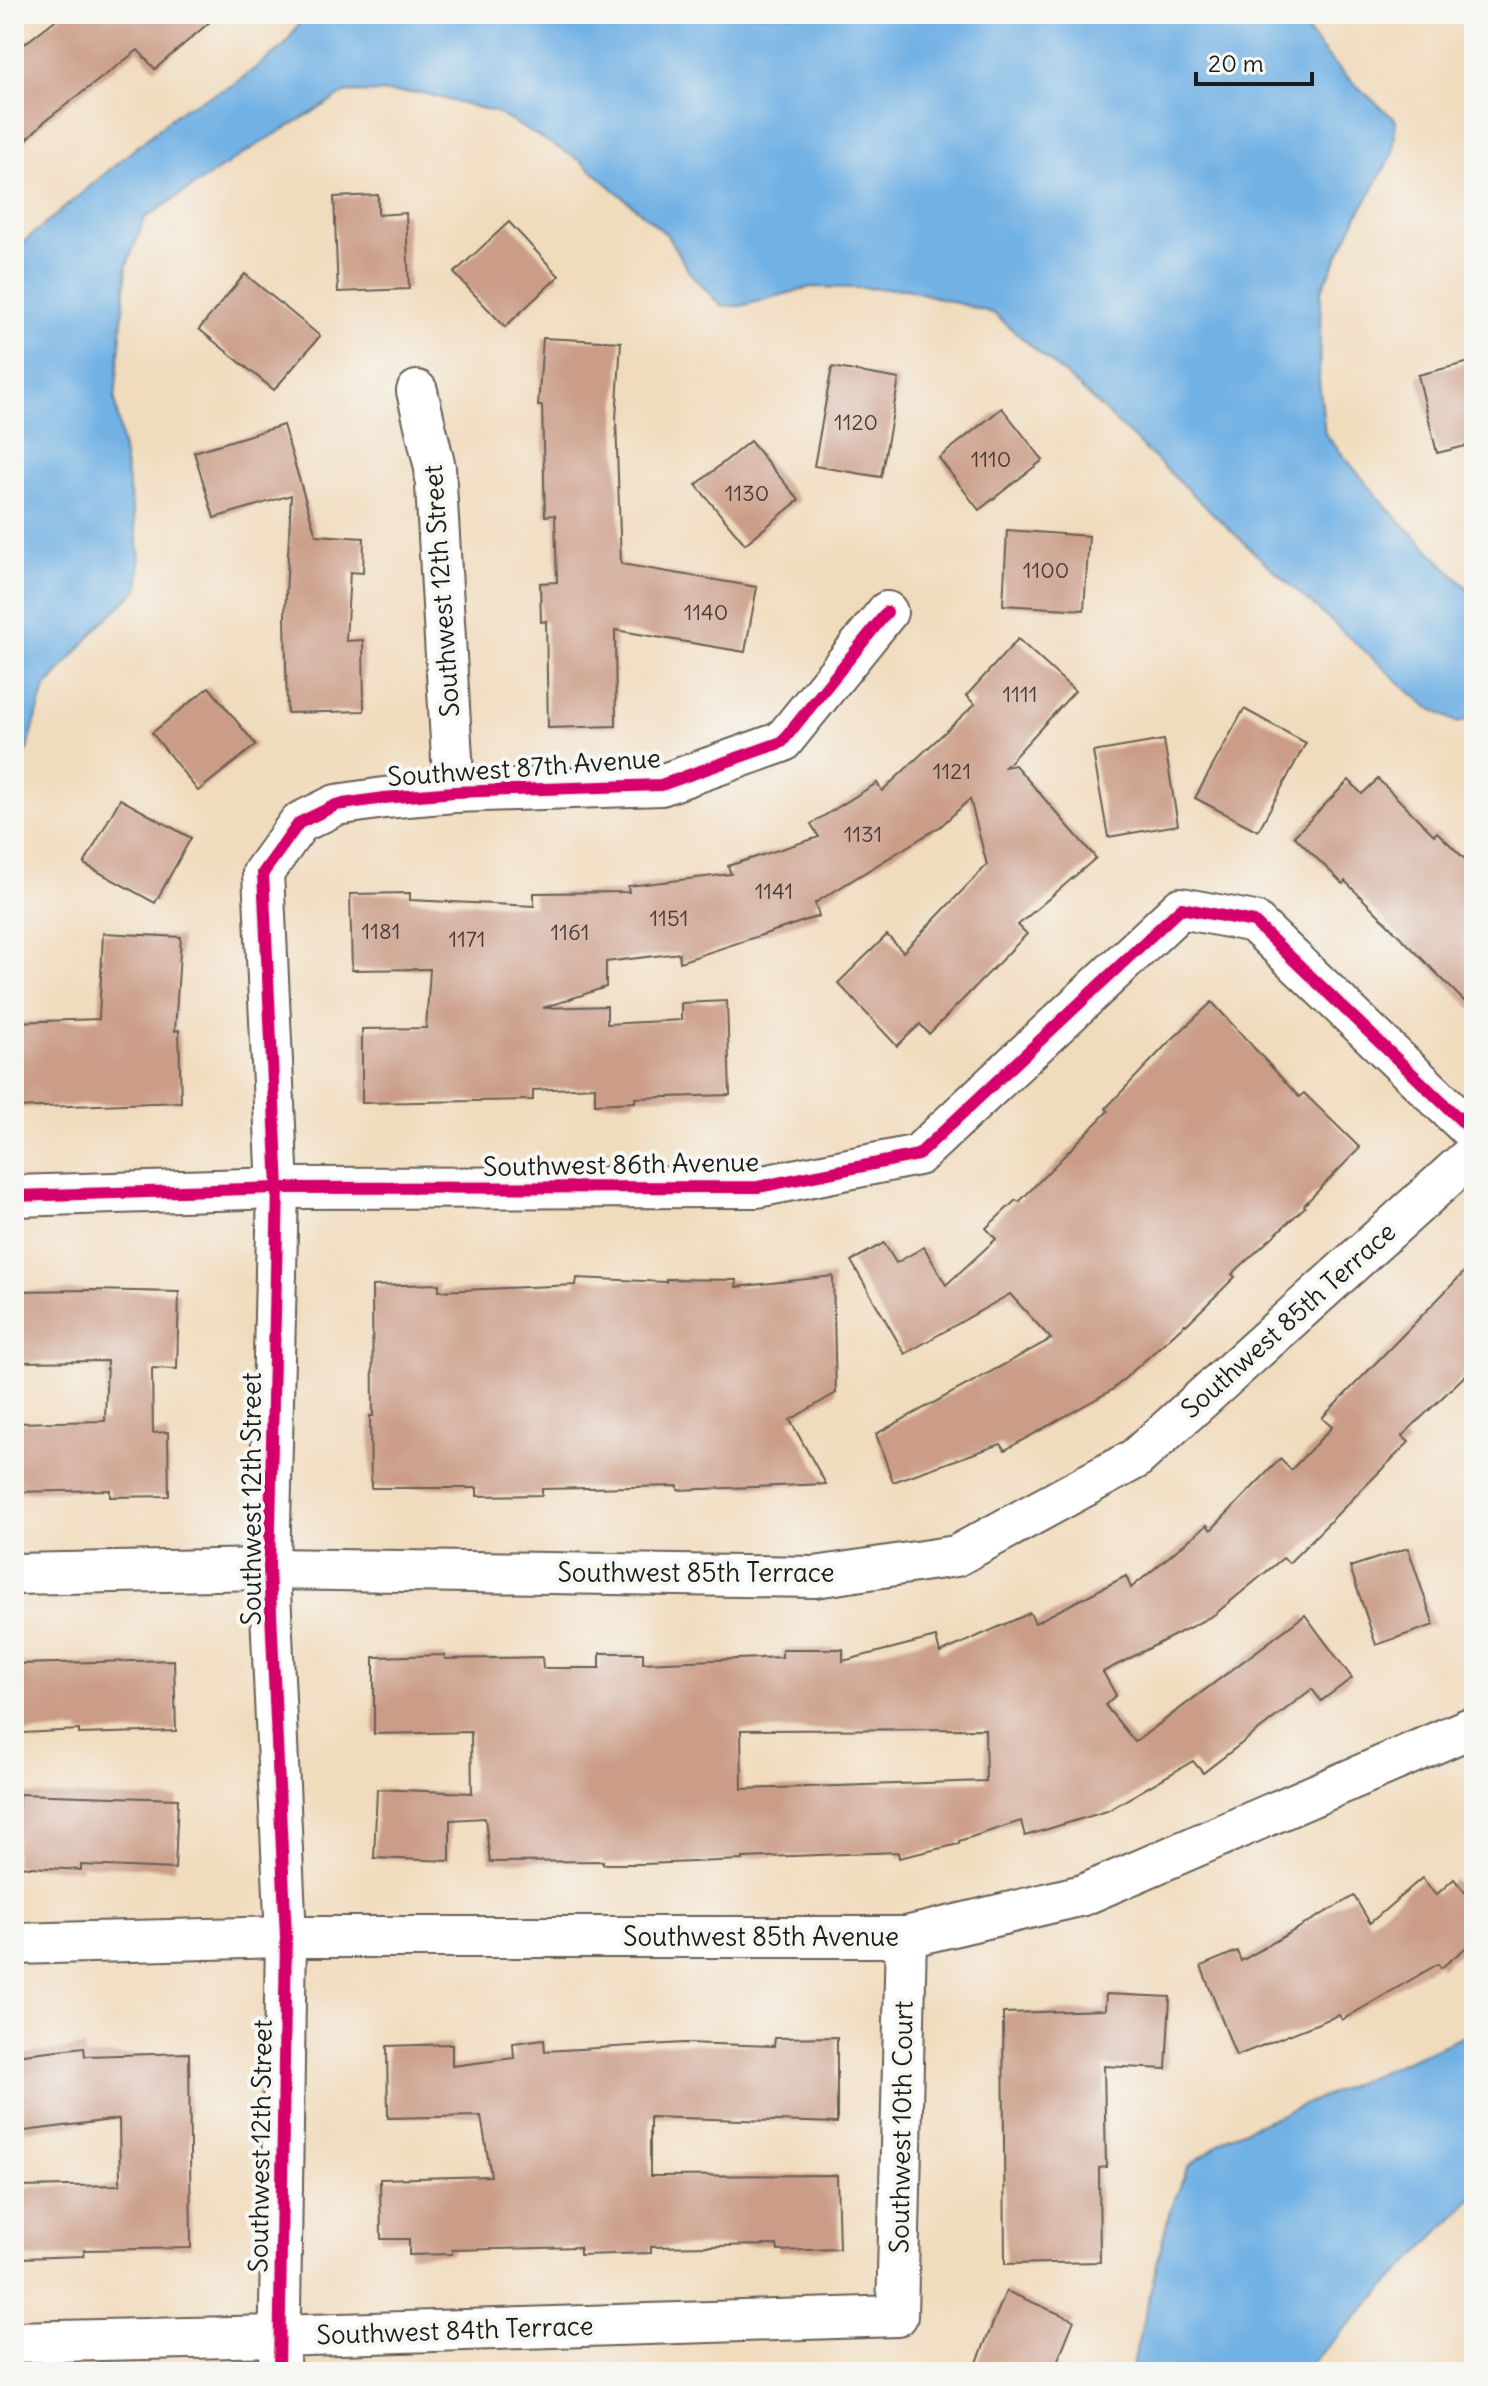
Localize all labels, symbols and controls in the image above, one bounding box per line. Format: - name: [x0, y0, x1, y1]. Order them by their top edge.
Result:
- scale bar: [1196, 36, 1312, 86]
- text: 20 m: [1208, 48, 1264, 78]
- house number: 1120: [834, 408, 878, 436]
- house number: 1110: [971, 445, 1011, 473]
- street label: Southwest 12th Street: [416, 463, 466, 718]
- house number: 1130: [725, 479, 769, 507]
- house number: 1100: [1023, 556, 1069, 584]
- house number: 1140: [684, 598, 728, 626]
- house number: 1111: [1003, 680, 1037, 708]
- street label: Southwest 87th Avenue: [386, 741, 662, 793]
- house number: 1121: [933, 757, 971, 785]
- house number: 1131: [844, 820, 882, 848]
- house number: 1141: [755, 877, 793, 905]
- house number: 1151: [650, 904, 688, 932]
- house number: 1181: [362, 917, 400, 945]
- house number: 1161: [551, 918, 589, 946]
- house number: 1171: [449, 925, 485, 953]
- street label: Southwest 86th Avenue: [483, 1145, 759, 1183]
- street label: Southwest 85th Terrace: [1174, 1215, 1402, 1425]
- street label: Southwest 12th Street: [235, 1372, 268, 1625]
- street label: Southwest 85th Terrace: [557, 1556, 835, 1589]
- street label: Southwest 85th Avenue: [623, 1920, 899, 1953]
- street label: Southwest 10th Court: [882, 2000, 920, 2254]
- street label: Southwest 12th Street: [241, 2019, 279, 2273]
- street label: Southwest 84th Terrace: [316, 2309, 594, 2351]

